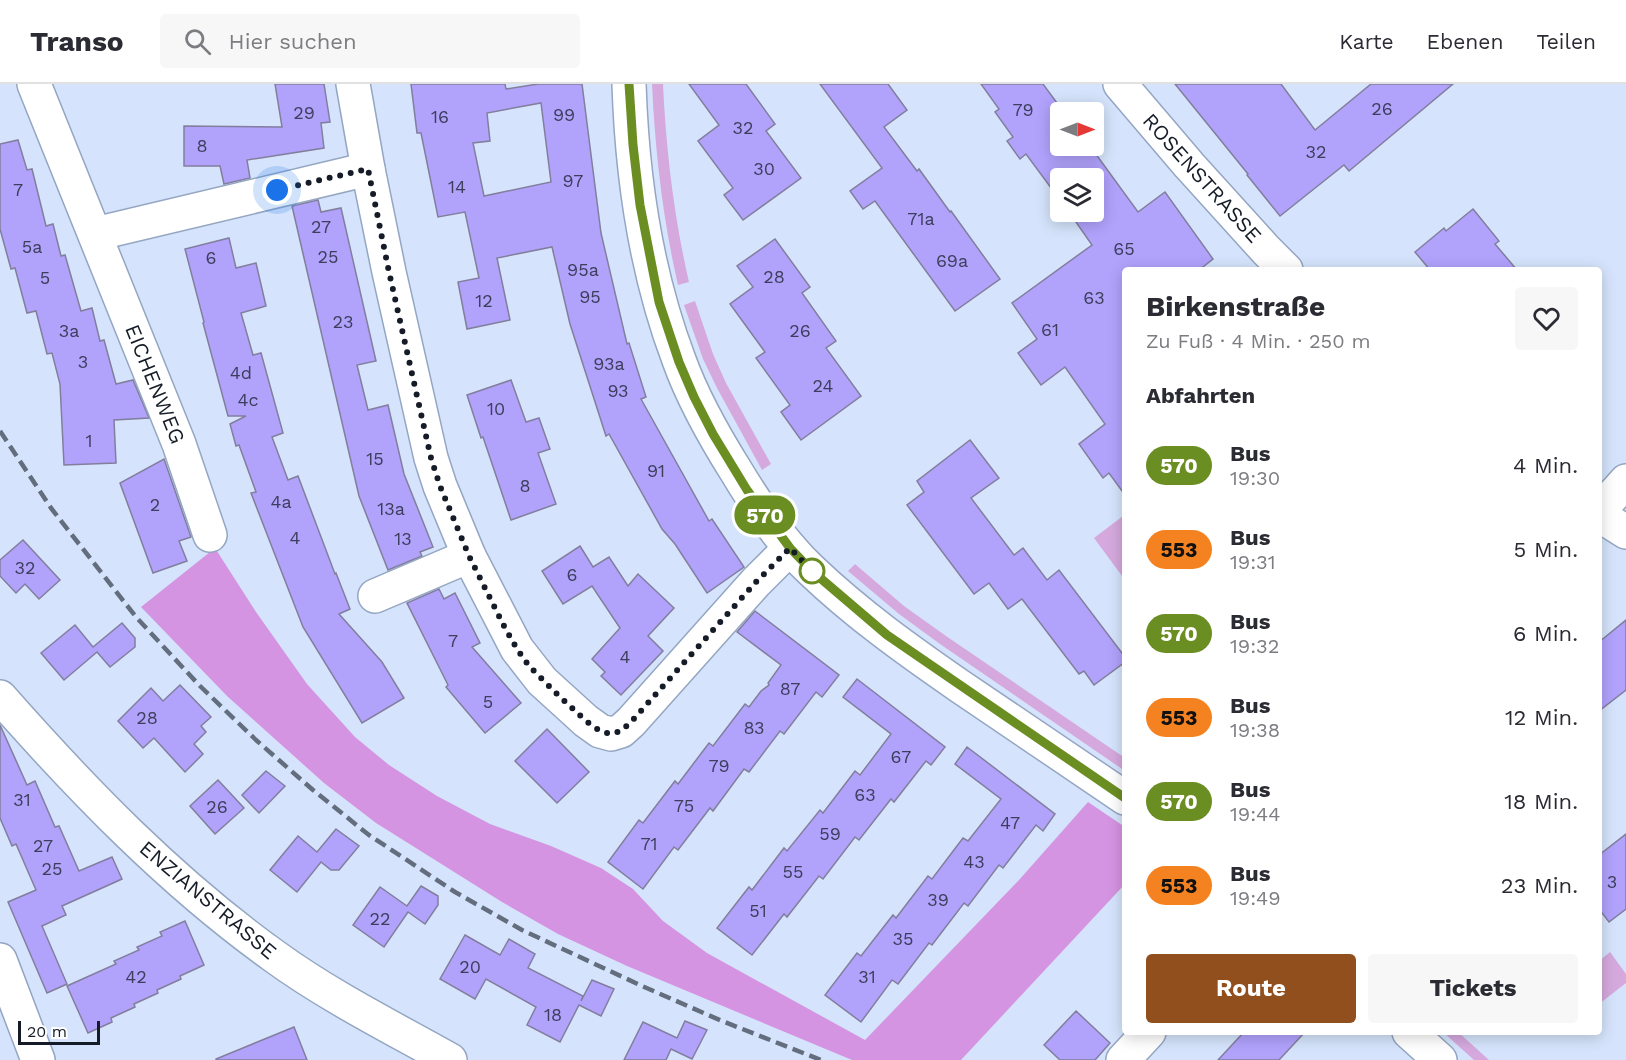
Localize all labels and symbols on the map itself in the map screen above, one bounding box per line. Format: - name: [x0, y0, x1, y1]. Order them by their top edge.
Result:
- house number: 26: [1371, 98, 1393, 119]
- house number: 79: [1012, 99, 1034, 120]
- house number: 29: [293, 102, 315, 123]
- north arrow: [1050, 102, 1104, 156]
- house number: 99: [553, 104, 575, 125]
- house number: 16: [431, 106, 449, 127]
- street label: ROSENSTRASSE: [1138, 108, 1267, 247]
- house number: 32: [733, 117, 754, 138]
- house number: 8: [196, 135, 208, 156]
- house number: 32: [1306, 141, 1327, 162]
- house number: 30: [753, 158, 775, 179]
- house number: 97: [563, 170, 583, 191]
- your location: [262, 175, 292, 205]
- house number: 14: [448, 176, 466, 197]
- house number: 7: [13, 179, 23, 200]
- house number: 71a: [907, 208, 935, 229]
- house number: 27: [311, 216, 331, 237]
- house number: 5a: [22, 236, 42, 257]
- house number: 65: [1113, 238, 1135, 259]
- house number: 25: [318, 246, 338, 267]
- house number: 6: [206, 247, 216, 268]
- house number: 69a: [936, 250, 968, 271]
- house number: 95a: [567, 259, 599, 280]
- house number: 28: [763, 266, 785, 287]
- house number: 5: [40, 267, 50, 288]
- house number: 95: [579, 286, 601, 307]
- house number: 63: [1083, 287, 1105, 308]
- house number: 12: [475, 290, 493, 311]
- house number: 23: [333, 311, 354, 332]
- house number: 61: [1041, 319, 1059, 340]
- house number: 3a: [59, 320, 79, 341]
- street label: EICHENWEG: [120, 320, 191, 447]
- house number: 26: [789, 320, 811, 341]
- house number: 3: [78, 351, 88, 372]
- house number: 93a: [593, 353, 625, 374]
- house number: 4d: [230, 362, 252, 383]
- house number: 24: [813, 375, 833, 396]
- house number: 93: [607, 380, 629, 401]
- house number: 4c: [237, 389, 259, 410]
- house number: 10: [487, 398, 505, 419]
- house number: 1: [85, 430, 93, 451]
- house number: 15: [366, 448, 384, 469]
- house number: 91: [647, 460, 665, 481]
- house number: 8: [519, 475, 531, 496]
- house number: 4a: [270, 491, 292, 512]
- house number: 2: [150, 494, 160, 515]
- line badge: 570: [730, 496, 800, 534]
- house number: 13a: [377, 498, 405, 519]
- house number: 4: [290, 527, 301, 548]
- house number: 13: [394, 528, 412, 549]
- house number: 32: [15, 557, 36, 578]
- unlabelled marker: [799, 558, 825, 584]
- house number: 6: [567, 564, 577, 585]
- house number: 7: [448, 630, 458, 651]
- house number: 4: [620, 646, 631, 667]
- house number: 87: [780, 678, 800, 699]
- house number: 5: [483, 691, 493, 712]
- house number: 28: [136, 707, 158, 728]
- house number: 83: [743, 717, 765, 738]
- house number: 67: [891, 746, 911, 767]
- house number: 79: [708, 755, 730, 776]
- house number: 63: [854, 784, 876, 805]
- house number: 31: [13, 789, 31, 810]
- house number: 75: [674, 795, 694, 816]
- house number: 26: [206, 796, 228, 817]
- house number: 47: [1000, 812, 1020, 833]
- house number: 59: [819, 823, 841, 844]
- house number: 71: [640, 833, 658, 854]
- house number: 27: [33, 835, 53, 856]
- street label: ENZIANSTRASSE: [135, 835, 282, 964]
- house number: 43: [963, 851, 985, 872]
- house number: 25: [42, 858, 62, 879]
- house number: 55: [783, 861, 803, 882]
- house number: 3: [1607, 871, 1617, 892]
- house number: 39: [927, 889, 949, 910]
- house number: 51: [749, 900, 767, 921]
- house number: 22: [370, 908, 391, 929]
- house number: 35: [893, 928, 913, 949]
- house number: 20: [459, 956, 481, 977]
- house number: 42: [125, 966, 147, 987]
- house number: 31: [858, 966, 876, 987]
- house number: 18: [544, 1004, 562, 1025]
- scale bar: [18, 1018, 100, 1046]

